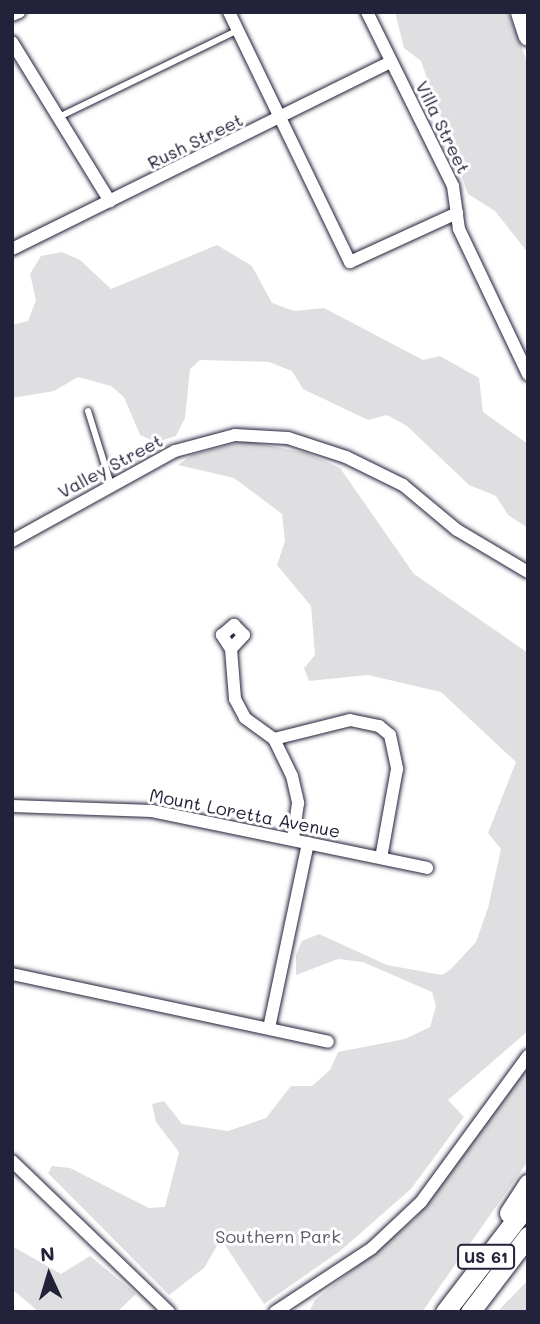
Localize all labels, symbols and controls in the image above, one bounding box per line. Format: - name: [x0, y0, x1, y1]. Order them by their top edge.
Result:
- street label: Villa Street: [411, 77, 475, 177]
- street label: Rush Street: [144, 109, 246, 173]
- street label: Valley Street: [54, 429, 166, 503]
- street label: Mount Loretta Avenue: [148, 784, 342, 842]
- park label: Southern Park: [215, 1225, 341, 1247]
- north arrow: [14, 1240, 84, 1310]
- text: N: [39, 1241, 56, 1267]
- road number: US 61: [456, 1245, 516, 1270]

